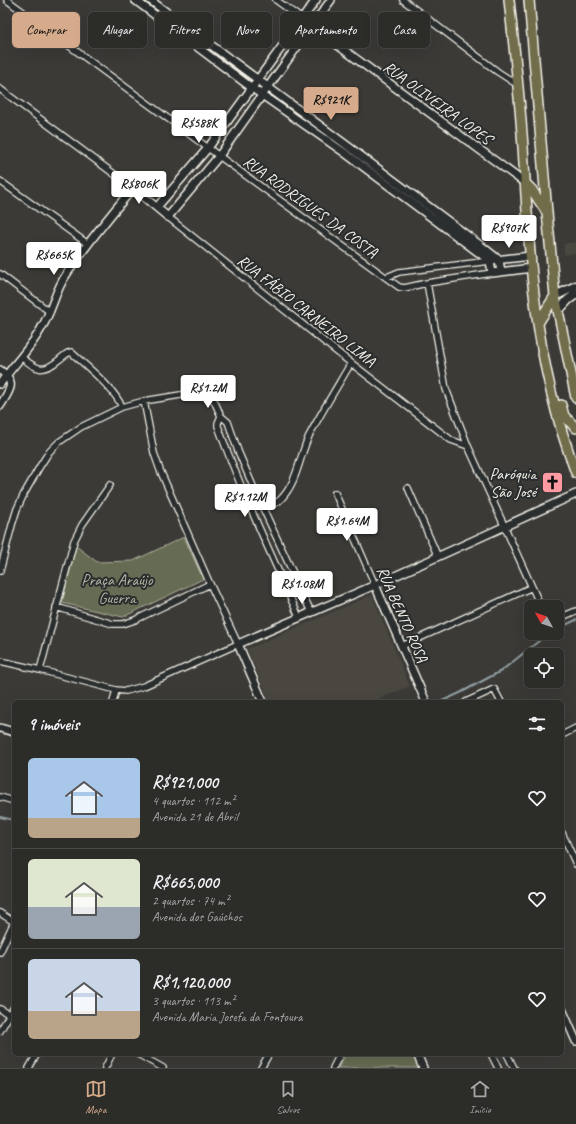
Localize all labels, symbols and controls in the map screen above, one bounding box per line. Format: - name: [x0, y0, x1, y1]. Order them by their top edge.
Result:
- chip: Comprar: [12, 12, 80, 48]
- chip: Alugar: [88, 12, 147, 48]
- chip: Filtros: [155, 12, 213, 48]
- chip: Novo: [221, 12, 272, 48]
- chip: Apartamento: [280, 12, 370, 48]
- chip: Casa: [378, 12, 430, 48]
- street label: RUA OLIVEIRA LOPES: [379, 57, 498, 151]
- pin: R$921K: [298, 87, 364, 121]
- text: R$921K: [313, 92, 349, 108]
- pin: R$588K: [166, 110, 232, 144]
- text: R$588K: [181, 115, 217, 131]
- street label: RUA RODRIGUES DA COSTA: [239, 151, 382, 263]
- pin: R$806K: [106, 171, 172, 205]
- text: R$806K: [120, 176, 158, 192]
- pin: R$907K: [476, 215, 542, 249]
- text: R$907K: [491, 220, 527, 236]
- pin: R$665K: [21, 242, 87, 276]
- text: R$665K: [35, 247, 73, 263]
- street label: RUA FÁBIO CARNEIRO LIMA: [233, 251, 380, 372]
- pin: R$1.2M: [175, 375, 241, 409]
- text: R$1.2M: [190, 380, 226, 396]
- place label: Paróquia São José: [489, 464, 539, 502]
- church icon: Paróquia São José: [539, 469, 565, 495]
- pin: R$1.12M: [208, 484, 282, 518]
- text: R$1.12M: [224, 489, 266, 505]
- pin: R$1.64M: [310, 508, 384, 542]
- text: R$1.64M: [326, 513, 368, 529]
- street label: RUA BENTO ROSA: [372, 563, 432, 666]
- park label: Praça Araújo Guerra: [81, 570, 154, 608]
- pin: R$1.08M: [265, 571, 339, 605]
- text: R$1.08M: [281, 576, 323, 592]
- north arrow: [524, 600, 564, 640]
- map controls: [524, 600, 564, 688]
- button: locate: [524, 648, 564, 688]
- icon: filters: [526, 713, 548, 735]
- text: 9 imóveis: [28, 714, 79, 735]
- text: R$921,000: [152, 772, 218, 793]
- icon: home: [60, 774, 108, 822]
- icon: heart: [526, 787, 548, 809]
- text: 4 quartos · 112 m²: [152, 793, 235, 809]
- text: Avenida 21 de Abril: [152, 809, 238, 825]
- text: R$665,000: [152, 872, 219, 893]
- icon: home: [60, 875, 108, 923]
- icon: heart: [526, 888, 548, 910]
- text: 2 quartos · 74 m²: [152, 893, 229, 909]
- text: Avenida dos Gaúchos: [152, 909, 242, 925]
- text: R$1,120,000: [152, 972, 229, 993]
- icon: home: [60, 975, 108, 1023]
- icon: heart: [526, 988, 548, 1010]
- text: 3 quartos · 113 m²: [152, 993, 235, 1009]
- text: Avenida Maria Josefa da Fontoura: [152, 1009, 303, 1025]
- tab: Mapa: [85, 1078, 107, 1116]
- tab: Salvos: [276, 1078, 300, 1116]
- tab: Início: [469, 1078, 491, 1116]

